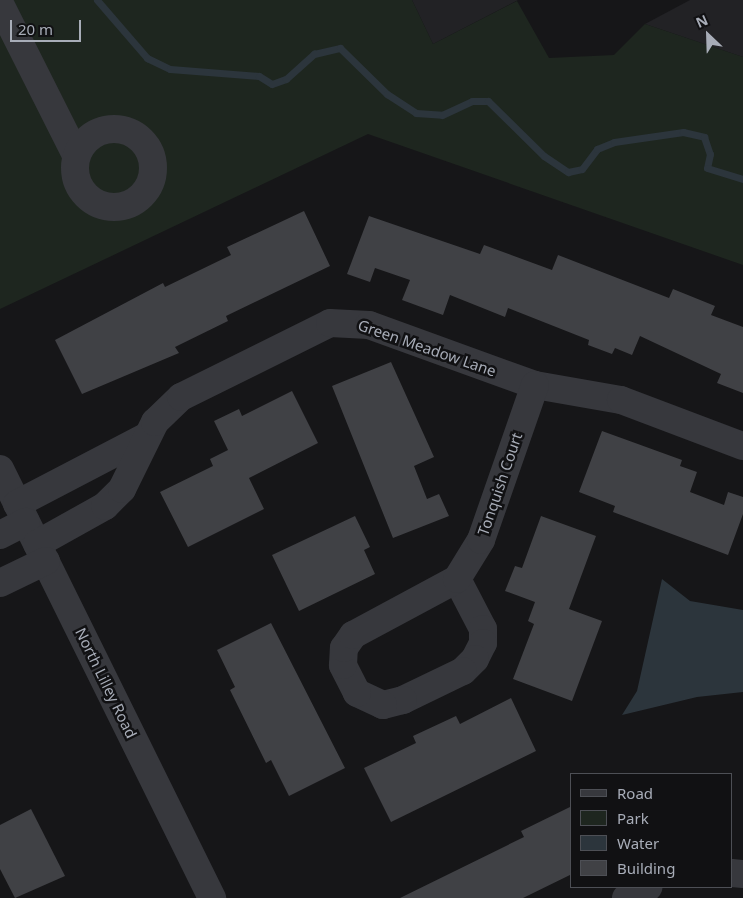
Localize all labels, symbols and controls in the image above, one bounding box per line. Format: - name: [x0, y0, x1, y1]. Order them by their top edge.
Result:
- scale bar: [12, 10, 84, 42]
- north arrow: [683, 10, 733, 60]
- text: N: [693, 10, 711, 32]
- text: 20 m: [18, 19, 53, 39]
- street label: Green Meadow Lane: [355, 316, 499, 380]
- street label: Tonquish Court: [474, 430, 526, 538]
- street label: North Lilley Road: [72, 625, 140, 741]
- legend: [570, 773, 733, 888]
- text: Road: [617, 783, 653, 803]
- text: Park: [617, 808, 649, 828]
- text: Water: [617, 833, 659, 853]
- text: Building: [617, 858, 675, 878]

